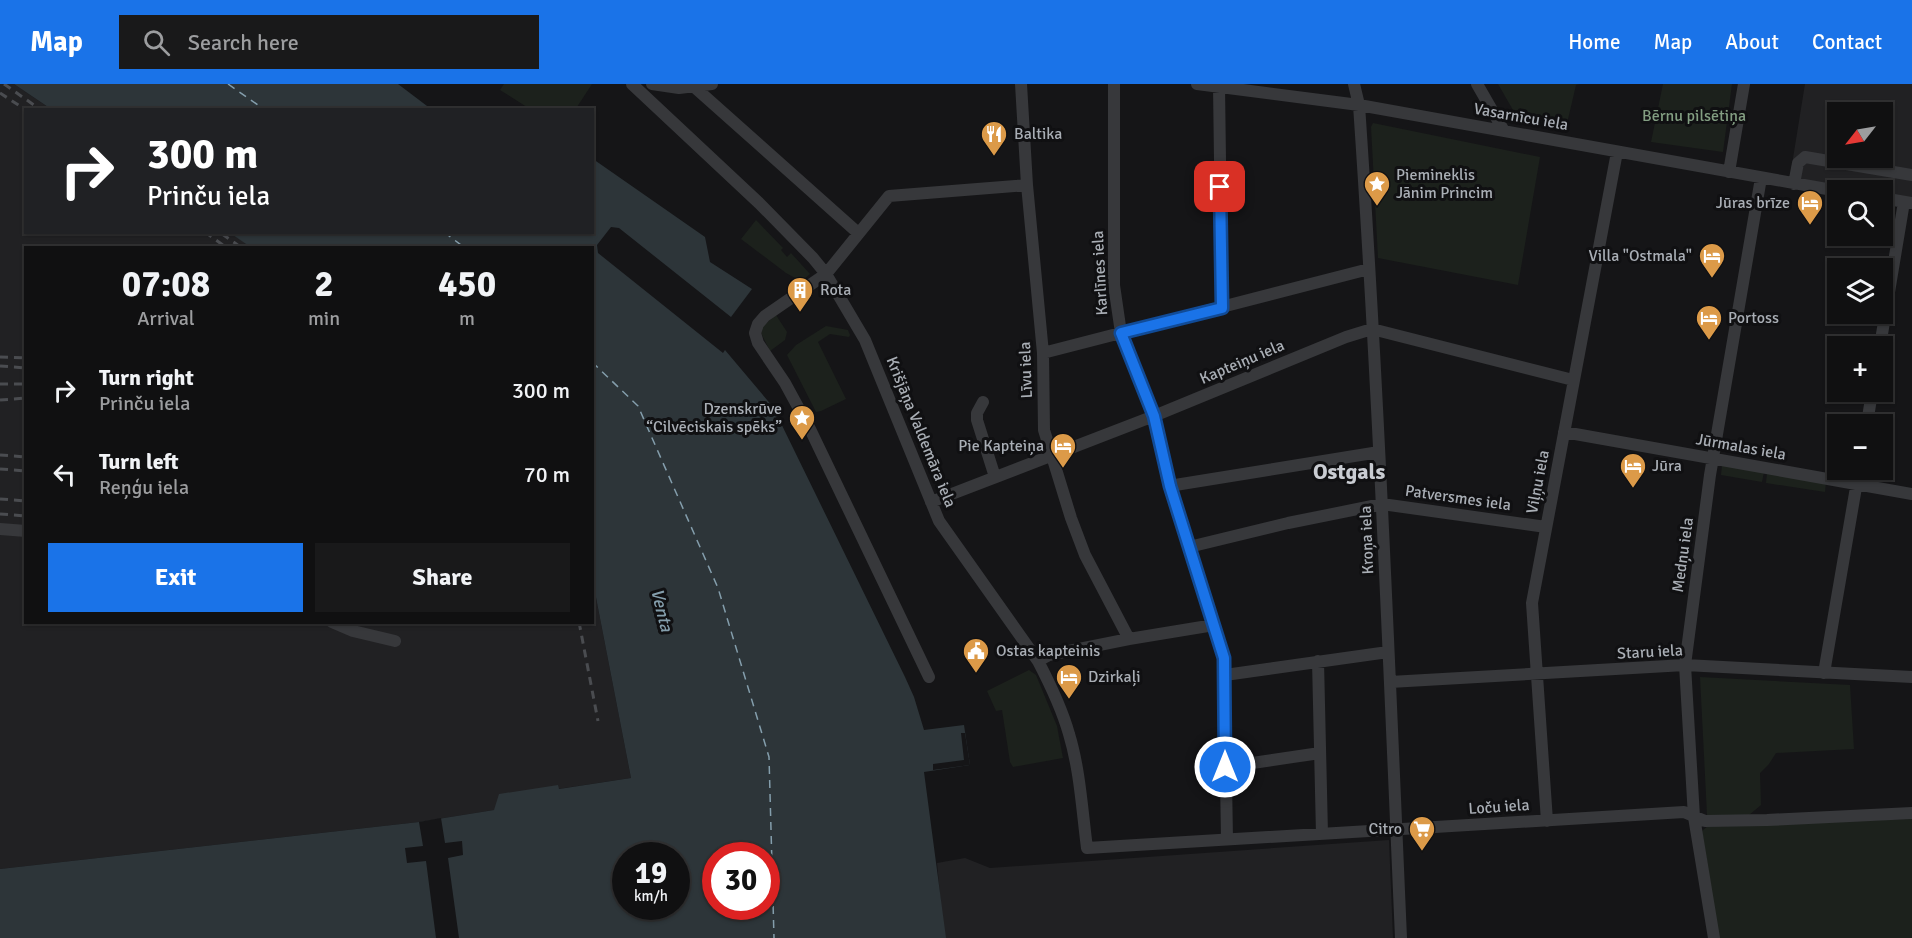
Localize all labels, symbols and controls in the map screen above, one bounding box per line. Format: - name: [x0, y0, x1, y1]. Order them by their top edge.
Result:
- search box: [119, 15, 539, 69]
- text: Map: [30, 25, 83, 59]
- icon: search: [140, 26, 173, 59]
- text: Search here: [188, 29, 299, 56]
- text: Home: [1568, 29, 1621, 55]
- text: Map: [1654, 29, 1692, 55]
- text: About: [1725, 29, 1779, 55]
- text: Contact: [1812, 29, 1882, 55]
- street label: Vasarnīcu iela: [1472, 99, 1570, 135]
- north arrow: [1827, 102, 1893, 168]
- map controls: [1827, 102, 1893, 480]
- park label: Bērnu pilsētiņa: [1642, 106, 1746, 126]
- restaurant icon: Baltika: [979, 119, 1009, 157]
- place label: Baltika: [1014, 124, 1062, 144]
- text: 300 m: [147, 129, 258, 180]
- icon: right: [48, 132, 126, 210]
- pin: [1194, 161, 1245, 212]
- place label: Piemineklis Jānim Princim: [1396, 165, 1493, 203]
- place icon: Piemineklis Jānim Princim: [1362, 169, 1392, 207]
- icon: arrive: [1203, 170, 1236, 203]
- text: Prinču iela: [147, 180, 270, 213]
- button: search: [1827, 180, 1893, 246]
- hotel icon: Jūras brīze: [1795, 188, 1825, 226]
- place label: Jūras brīze: [1716, 193, 1790, 213]
- street label: Karlīnes iela: [1088, 230, 1112, 316]
- hotel icon: Villa "Ostmala": [1697, 241, 1727, 279]
- place label: Villa "Ostmala": [1588, 246, 1692, 266]
- button: layers: [1827, 258, 1893, 324]
- text: 07:08: [122, 262, 210, 307]
- text: 2: [314, 262, 334, 307]
- text: 450: [438, 262, 496, 307]
- building icon: Rota: [785, 275, 815, 313]
- place label: Rota: [820, 280, 851, 300]
- hotel icon: Portoss: [1694, 303, 1724, 341]
- text: Arrival: [137, 306, 195, 331]
- text: min: [308, 306, 340, 331]
- text: m: [459, 306, 475, 331]
- place label: Portoss: [1728, 308, 1779, 328]
- street label: Kapteiņu iela: [1197, 335, 1287, 389]
- button: +: [1827, 336, 1893, 402]
- street label: Līvu iela: [1015, 341, 1037, 399]
- street label: Krišjāņa Valdemāra iela: [882, 354, 960, 510]
- text: Turn right: [99, 364, 194, 391]
- icon: right: [48, 374, 81, 407]
- text: 300 m: [512, 377, 570, 404]
- text: Prinču iela: [99, 391, 190, 416]
- place label: Dzenskrūve “Cilvēciskais spēks”: [646, 399, 782, 437]
- place icon: Dzenskrūve “Cilvēciskais spēks”: [787, 403, 817, 441]
- button: −: [1827, 414, 1893, 480]
- street label: Jūrmalas iela: [1694, 429, 1788, 465]
- hotel icon: Pie Kapteiņa: [1048, 431, 1078, 469]
- place label: Pie Kapteiņa: [958, 436, 1044, 456]
- text: Turn left: [99, 448, 179, 475]
- street label: Viļņu iela: [1522, 448, 1554, 516]
- hotel icon: Jūra: [1618, 451, 1648, 489]
- place label: Jūra: [1652, 456, 1682, 476]
- icon: left: [48, 458, 81, 491]
- district label: Ostgals: [1313, 458, 1385, 485]
- text: 70 m: [524, 461, 570, 488]
- text: Reņģu iela: [99, 475, 189, 500]
- street label: Patversmes iela: [1404, 481, 1512, 515]
- street label: Kroņa iela: [1356, 505, 1378, 575]
- street label: Medņu iela: [1668, 516, 1698, 594]
- button: Exit: [48, 543, 303, 612]
- button: Share: [315, 543, 570, 612]
- water label: Venta: [646, 586, 678, 635]
- public building icon: Ostas kapteinis: [961, 636, 991, 674]
- street label: Staru iela: [1617, 640, 1683, 664]
- place label: Ostas kapteinis: [996, 641, 1100, 661]
- hotel icon: Dzirkaļi: [1054, 662, 1084, 700]
- place label: Dzirkaļi: [1088, 667, 1141, 687]
- position arrow: [1193, 735, 1257, 799]
- street label: Loču iela: [1468, 795, 1530, 819]
- supermarket icon: Citro: [1407, 814, 1437, 852]
- place label: Citro: [1369, 819, 1402, 839]
- speed limit sign: 30: [702, 842, 780, 920]
- text: 19: [635, 855, 667, 892]
- text: km/h: [634, 887, 668, 905]

